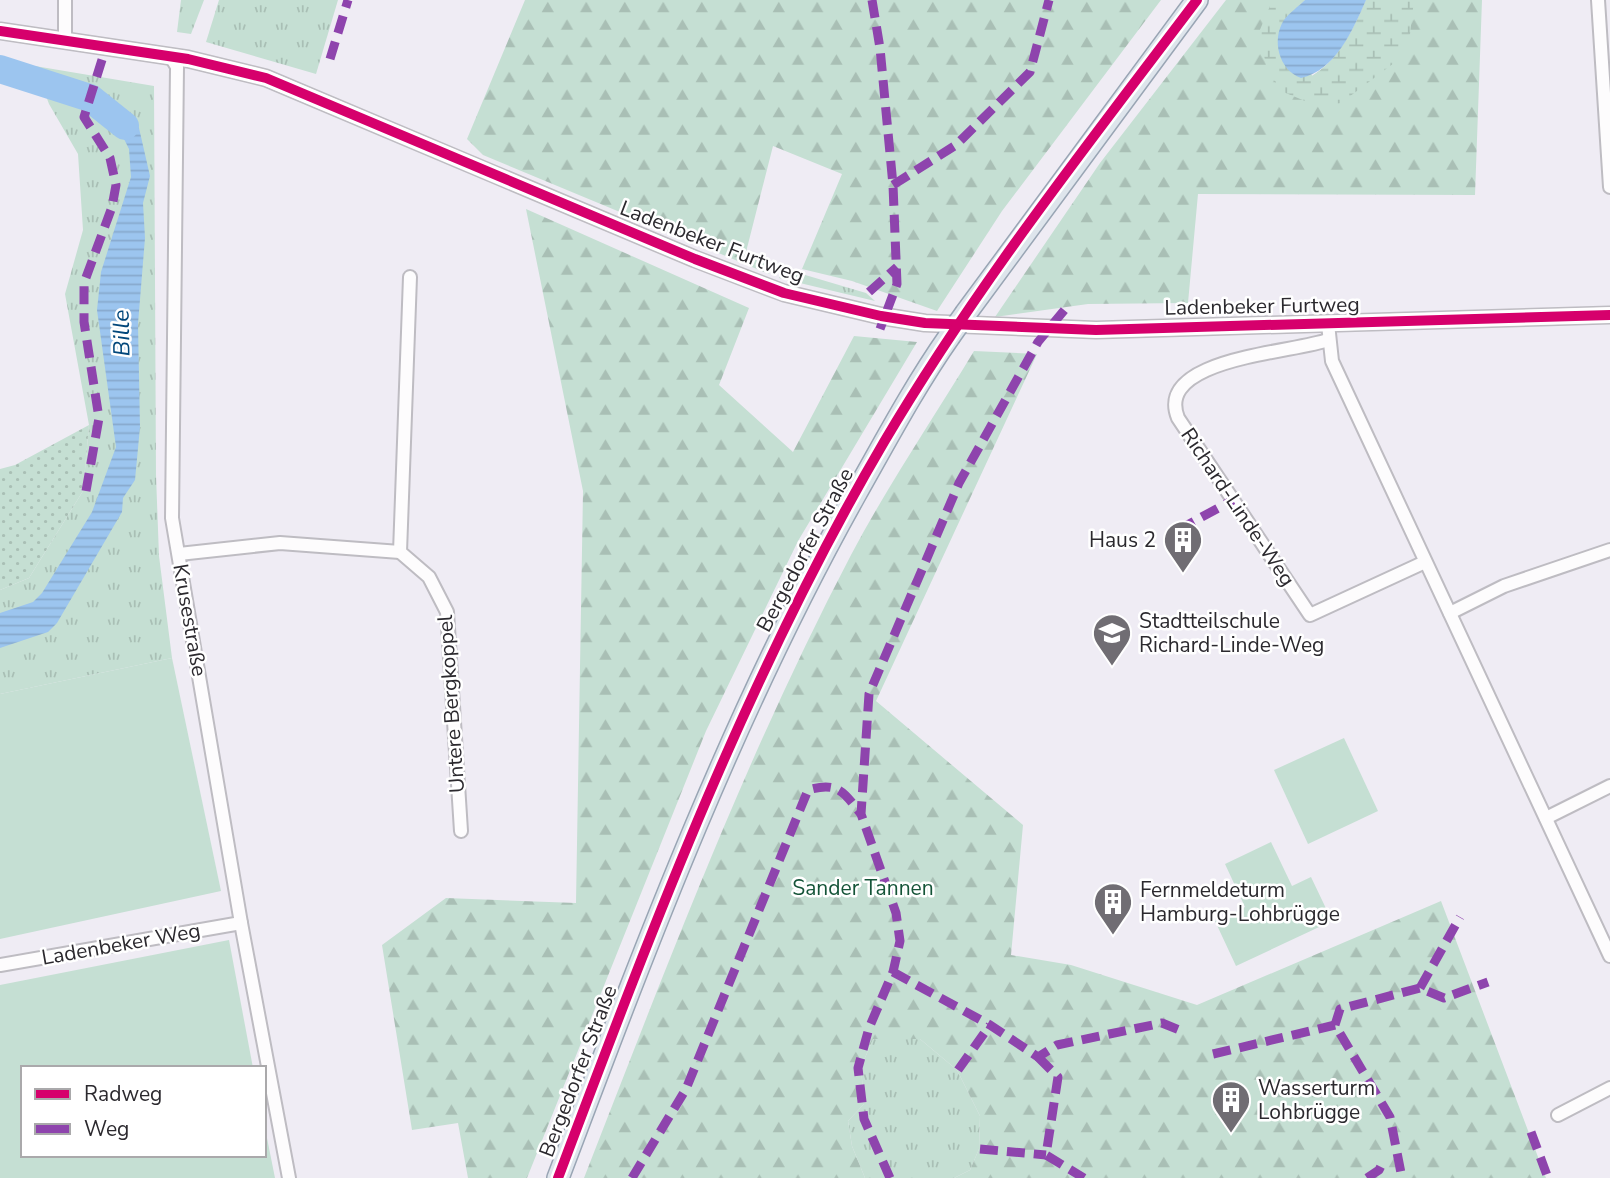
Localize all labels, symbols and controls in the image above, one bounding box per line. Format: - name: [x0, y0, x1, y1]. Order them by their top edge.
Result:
- street label: Ladenbeker Furtweg: [616, 194, 808, 290]
- street label: Ladenbeker Furtweg: [1164, 290, 1360, 322]
- water label: Bille: [106, 309, 137, 357]
- street label: Richard-Linde-Weg: [1175, 422, 1301, 592]
- street label: Bergedorfer Straße: [750, 463, 860, 637]
- building icon: Haus 2: [1162, 519, 1204, 574]
- place label: Haus 2: [1089, 526, 1156, 554]
- street label: Krusestraße: [166, 562, 214, 678]
- place label: Stadtteilschule Richard-Linde-Weg: [1139, 607, 1324, 659]
- school or university icon: Stadtteilschule Richard-Linde-Weg: [1091, 612, 1133, 667]
- street label: Untere Bergkoppel: [431, 613, 471, 794]
- park label: Sander Tannen: [792, 874, 934, 902]
- place label: Fernmeldeturm Hamburg-Lohbrügge: [1140, 876, 1340, 928]
- building icon: Fernmeldeturm Hamburg-Lohbrügge: [1092, 881, 1134, 936]
- street label: Ladenbeker Weg: [39, 916, 203, 972]
- street label: Bergedorfer Straße: [532, 981, 624, 1161]
- legend: [21, 1066, 266, 1157]
- place label: Wasserturm Lohbrügge: [1258, 1074, 1375, 1126]
- building icon: Wasserturm Lohbrügge: [1210, 1079, 1252, 1134]
- text: Radweg: [84, 1080, 162, 1108]
- text: Weg: [84, 1115, 129, 1143]

